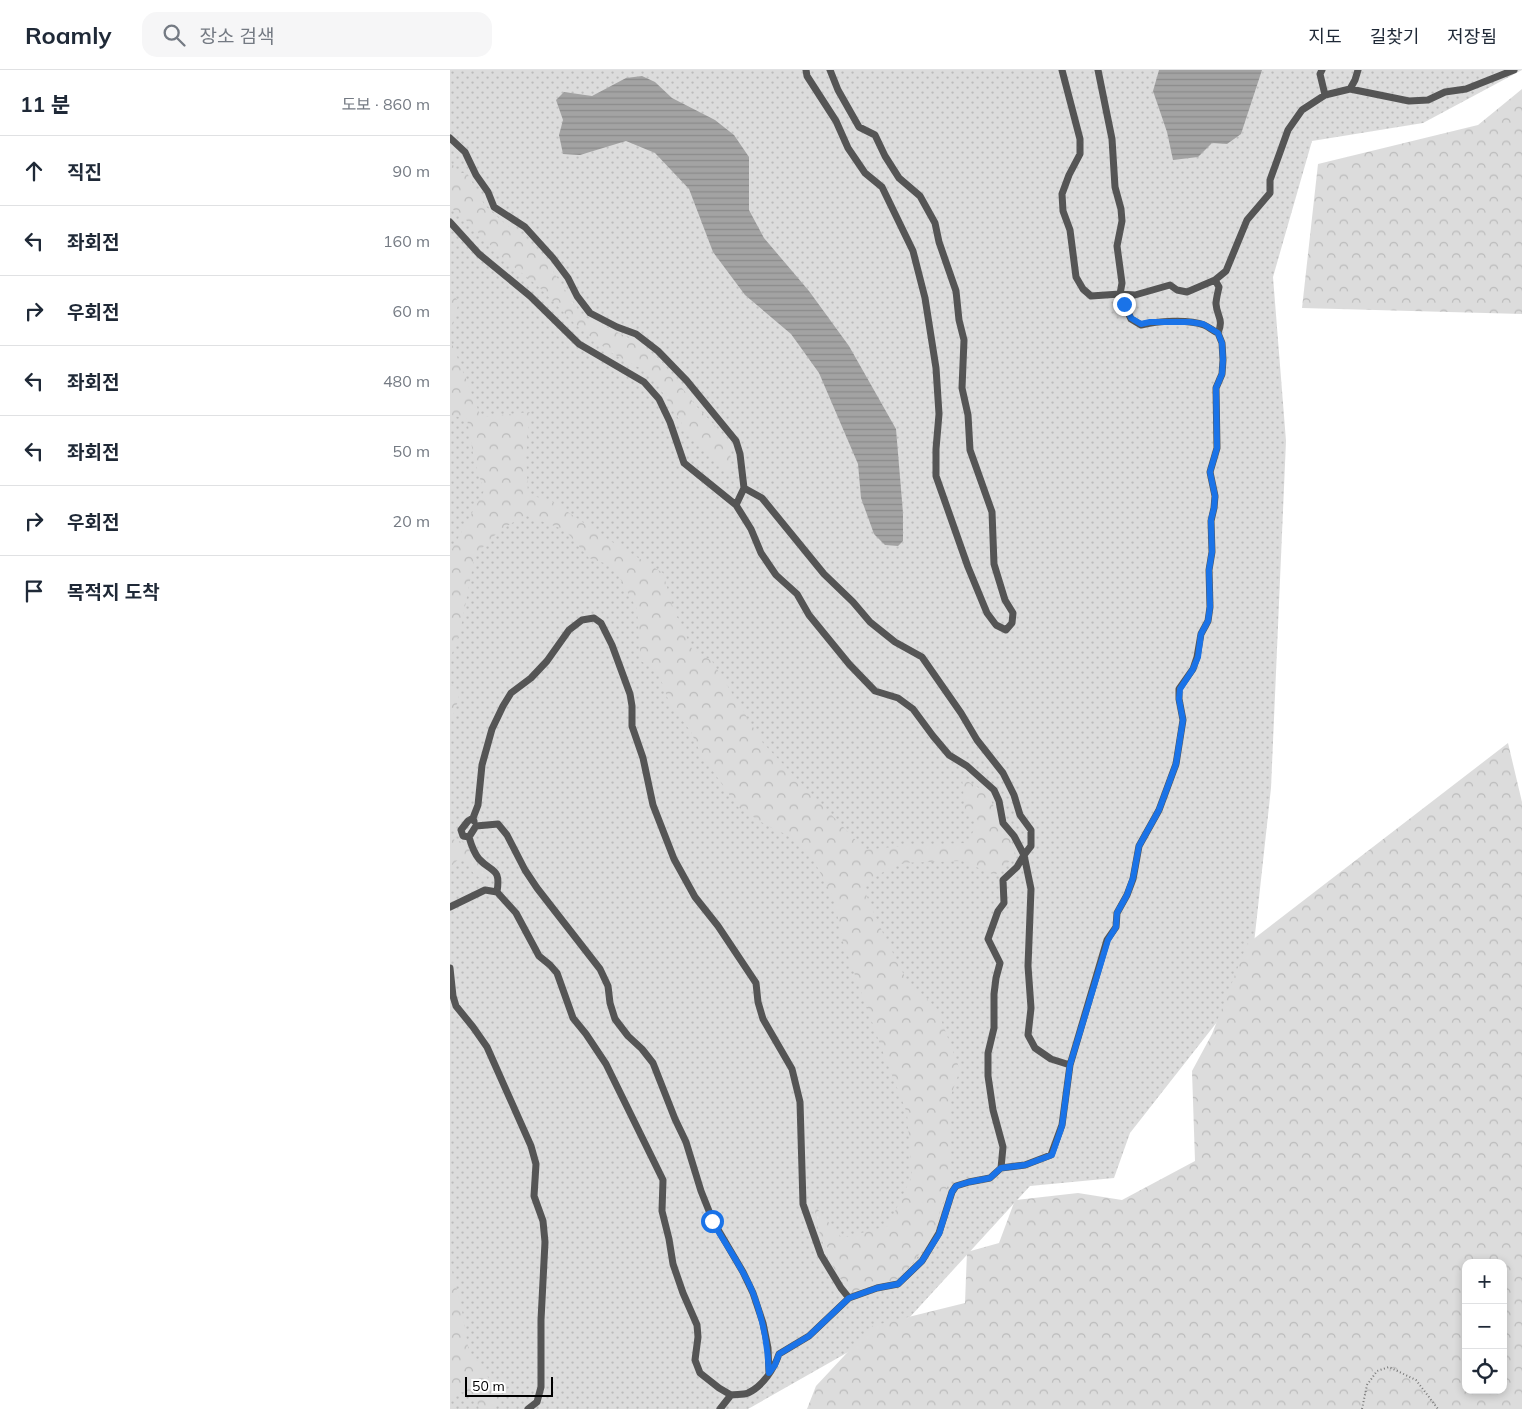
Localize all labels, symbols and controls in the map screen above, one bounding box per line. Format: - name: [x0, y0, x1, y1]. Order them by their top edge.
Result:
- search box: [142, 12, 492, 57]
- text: Roamly: [25, 20, 112, 50]
- icon: search: [160, 21, 188, 49]
- text: 장소 검색: [200, 24, 274, 48]
- text: 지도: [1309, 25, 1342, 48]
- text: 길찾기: [1370, 25, 1419, 48]
- text: 저장됨: [1447, 25, 1497, 48]
- text: 11 분: [20, 91, 70, 117]
- text: 도보 · 860 m: [341, 94, 430, 114]
- icon: ahead: [20, 157, 48, 185]
- text: 직진: [67, 160, 102, 184]
- text: 90 m: [393, 161, 430, 181]
- icon: left: [20, 227, 48, 255]
- text: 좌회전: [67, 230, 119, 254]
- text: 160 m: [383, 231, 430, 251]
- route end: [1113, 293, 1136, 316]
- icon: right: [20, 297, 48, 325]
- text: 우회전: [67, 300, 119, 324]
- text: 60 m: [393, 301, 430, 321]
- icon: left: [20, 367, 48, 395]
- text: 좌회전: [67, 370, 119, 394]
- text: 480 m: [383, 371, 430, 391]
- icon: left: [20, 437, 48, 465]
- text: 좌회전: [67, 440, 119, 464]
- text: 50 m: [393, 441, 430, 461]
- icon: right: [20, 507, 48, 535]
- text: 우회전: [67, 510, 119, 534]
- text: 20 m: [393, 511, 430, 531]
- icon: arrive: [20, 577, 48, 605]
- text: 목적지 도착: [67, 580, 160, 604]
- route start: [701, 1210, 724, 1233]
- map controls: [1462, 1259, 1507, 1394]
- button: +: [1462, 1259, 1507, 1304]
- button: −: [1462, 1304, 1507, 1349]
- button: locate: [1462, 1349, 1507, 1394]
- scale bar: [465, 1374, 552, 1397]
- text: 50 m: [472, 1377, 505, 1395]

